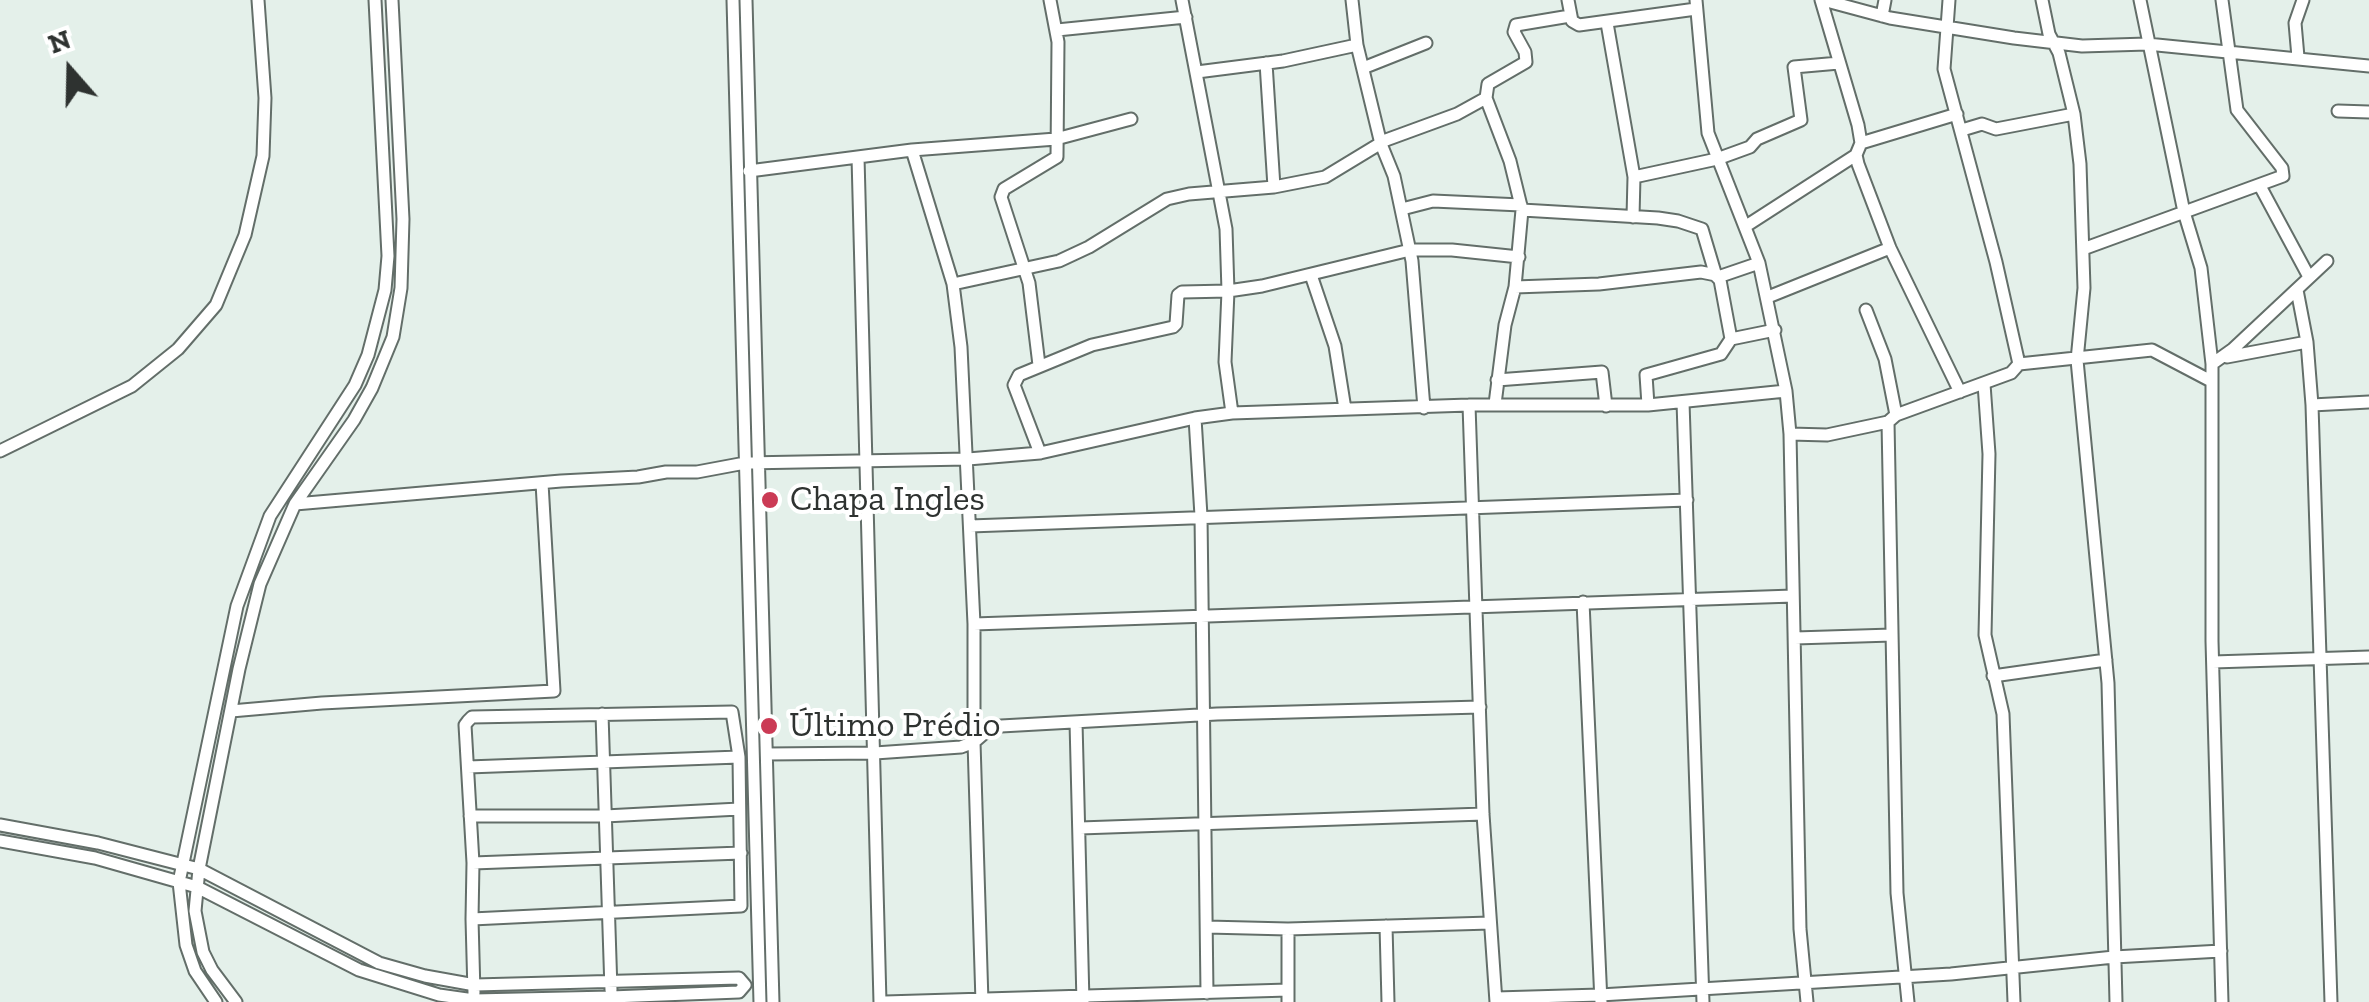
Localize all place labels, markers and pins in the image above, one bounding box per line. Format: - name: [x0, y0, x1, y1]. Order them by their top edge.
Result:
- place label: Chapa Ingles: [790, 479, 985, 521]
- marker: Chapa Ingles: [759, 489, 781, 511]
- place label: Último Prédio: [789, 705, 1001, 747]
- marker: Último Prédio: [758, 715, 780, 737]

